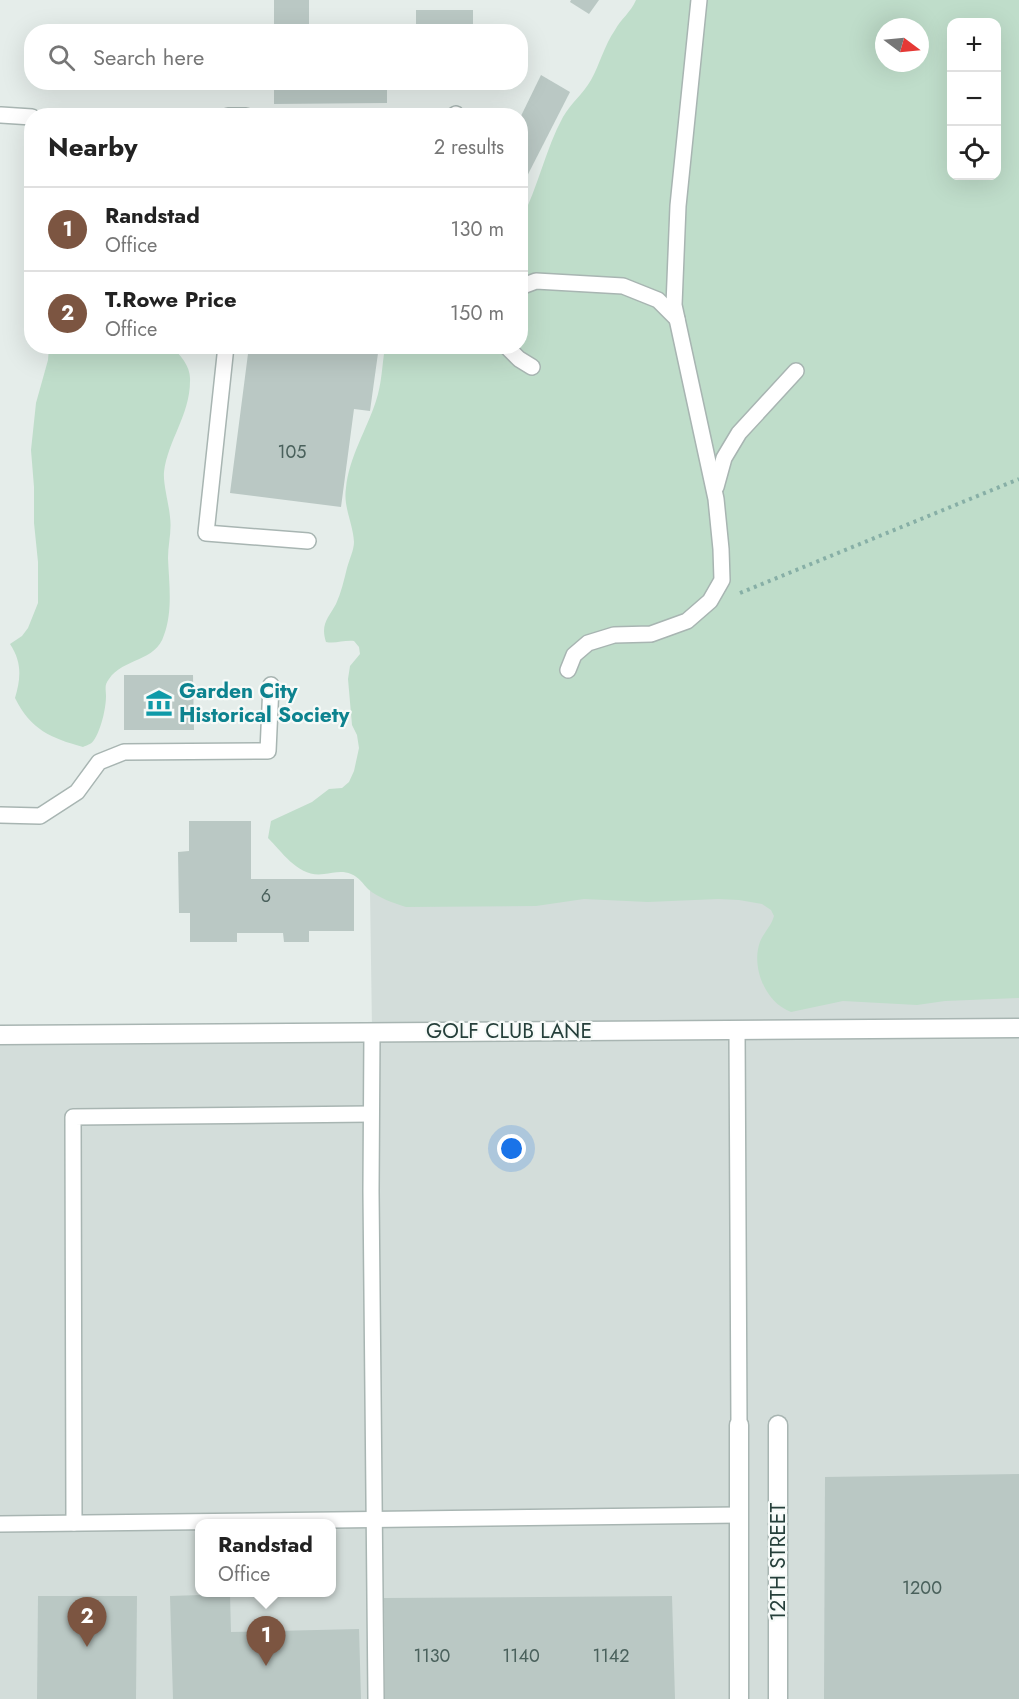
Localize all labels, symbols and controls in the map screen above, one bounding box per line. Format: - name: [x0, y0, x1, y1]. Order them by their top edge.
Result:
- north arrow: [875, 18, 929, 72]
- map controls: [947, 18, 1001, 180]
- button: +: [947, 18, 1001, 72]
- search box: [24, 24, 528, 90]
- icon: search: [45, 41, 78, 74]
- text: Search here: [93, 41, 204, 73]
- button: −: [947, 72, 1001, 126]
- button: locate: [947, 126, 1001, 180]
- text: Nearby: [48, 128, 137, 166]
- text: 2 results: [434, 133, 504, 162]
- text: Randstad: [105, 199, 200, 231]
- text: 1: [62, 215, 73, 244]
- text: 130 m: [450, 215, 504, 244]
- text: Office: [105, 231, 157, 260]
- text: T.Rowe Price: [105, 283, 237, 315]
- text: 2: [61, 299, 74, 328]
- text: 150 m: [450, 299, 504, 328]
- text: Office: [105, 315, 157, 344]
- house number: 105: [277, 439, 307, 465]
- place label: Garden City Historical Society: [179, 676, 350, 730]
- museum icon: Garden City Historical Society: [144, 688, 174, 718]
- house number: 6: [261, 883, 271, 909]
- street label: GOLF CLUB LANE: [426, 1016, 592, 1046]
- your location: [497, 1134, 526, 1163]
- street label: 12TH STREET: [763, 1503, 793, 1621]
- popup: [195, 1519, 336, 1597]
- text: Randstad: [218, 1528, 313, 1560]
- text: Office: [218, 1560, 270, 1589]
- house number: 1200: [902, 1575, 942, 1601]
- pin: 2: [68, 1598, 106, 1647]
- pin: 1: [246, 1616, 286, 1666]
- house number: 1130: [414, 1643, 451, 1669]
- house number: 1140: [502, 1643, 540, 1669]
- house number: 1142: [593, 1643, 629, 1669]

